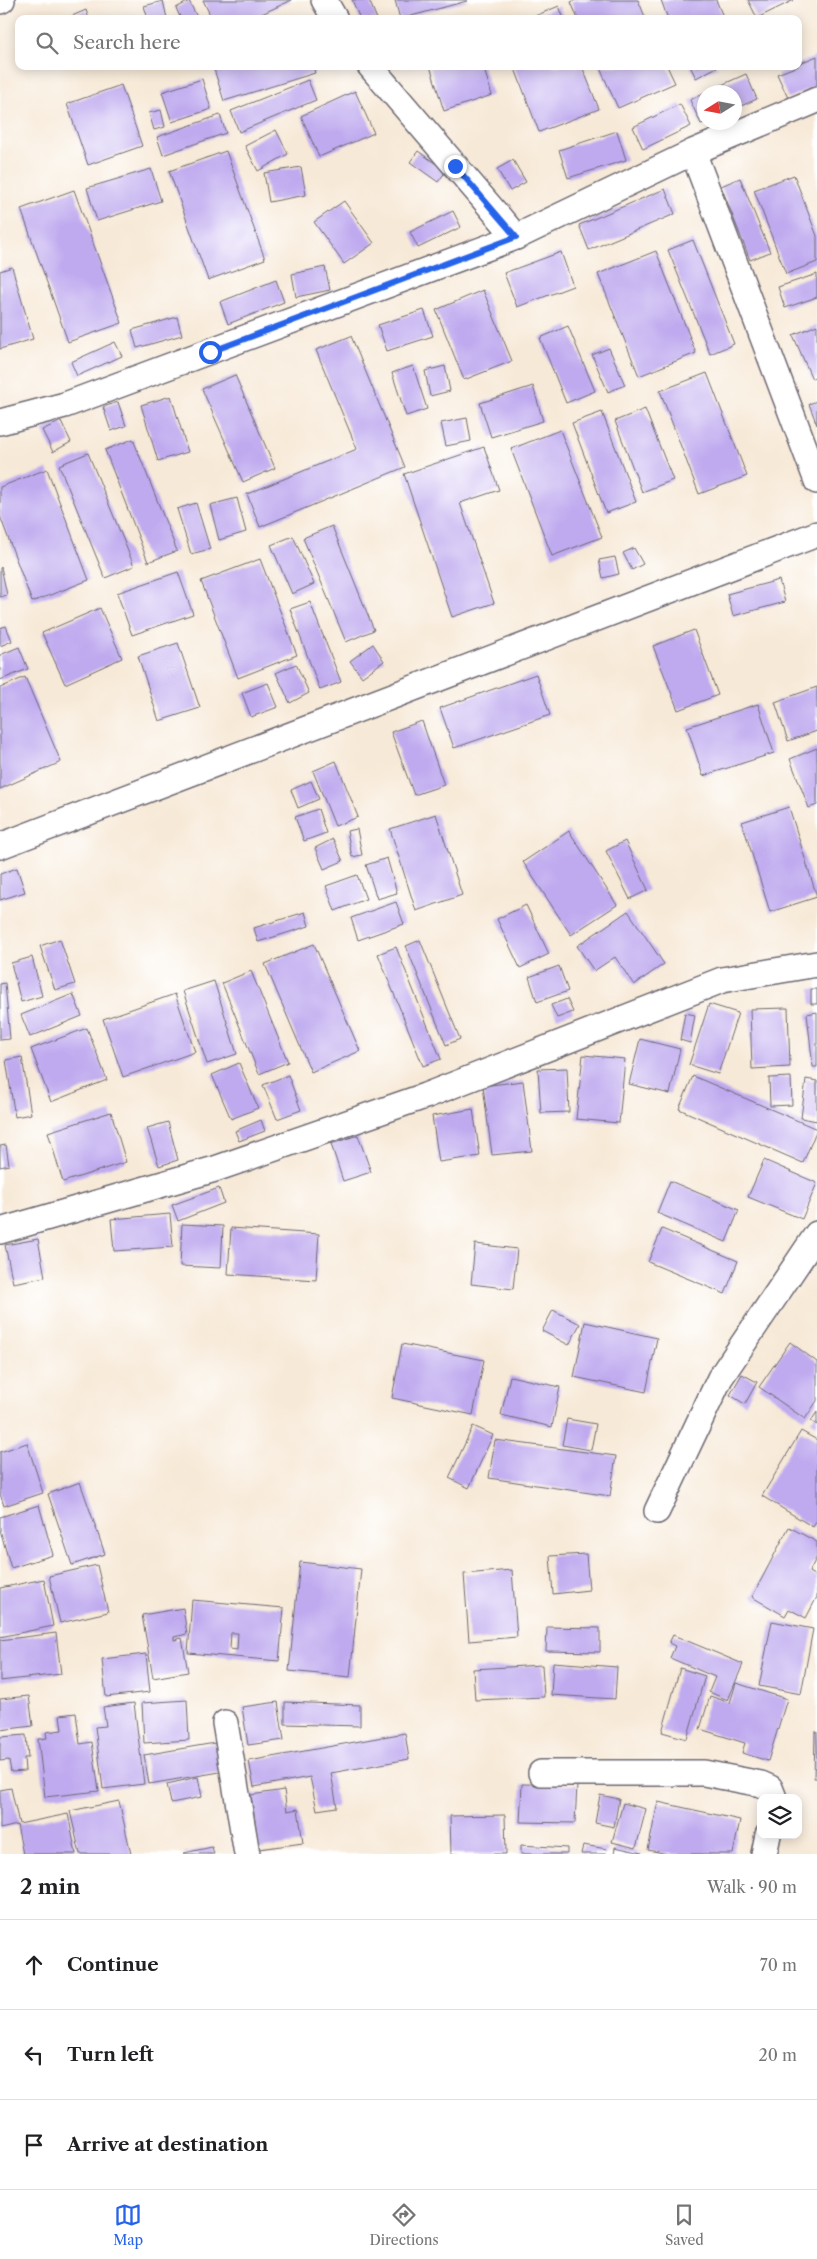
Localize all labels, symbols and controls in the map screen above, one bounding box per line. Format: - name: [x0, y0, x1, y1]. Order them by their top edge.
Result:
- search box: [15, 15, 802, 70]
- icon: search: [33, 29, 61, 57]
- text: Search here: [73, 31, 181, 54]
- north arrow: [697, 85, 742, 130]
- route end: [444, 155, 467, 178]
- route start: [199, 341, 222, 364]
- map controls: [757, 1794, 802, 1839]
- button: layers: [757, 1794, 802, 1839]
- text: 2 min: [20, 1874, 80, 1899]
- text: Walk · 90 m: [707, 1877, 797, 1897]
- icon: ahead: [20, 1951, 48, 1979]
- text: Continue: [67, 1953, 159, 1976]
- text: 70 m: [760, 1955, 797, 1975]
- icon: left: [20, 2041, 48, 2069]
- text: Turn left: [67, 2043, 154, 2066]
- text: 20 m: [758, 2045, 797, 2065]
- icon: arrive: [20, 2131, 48, 2159]
- text: Arrive at destination: [67, 2133, 268, 2156]
- tab: Map: [113, 2201, 143, 2249]
- tab: Directions: [369, 2201, 439, 2249]
- tab: Saved: [665, 2201, 704, 2249]

